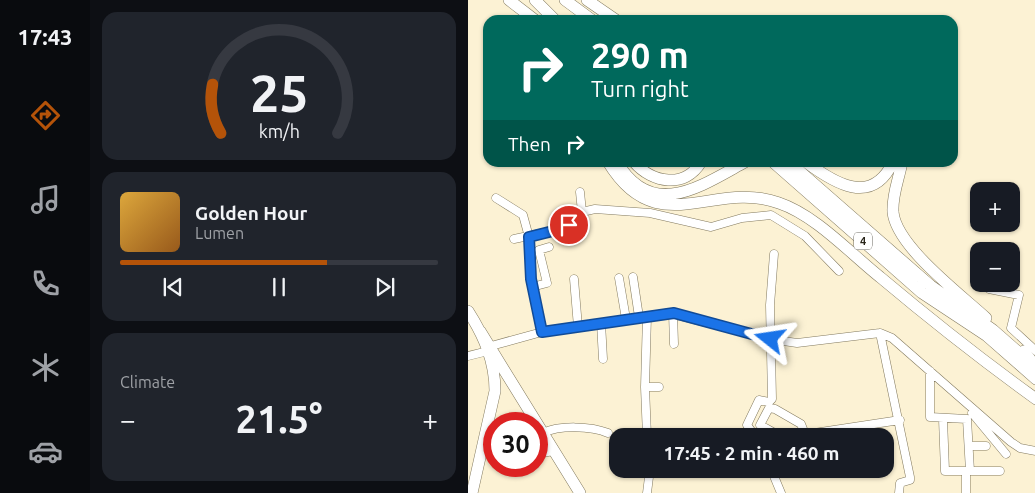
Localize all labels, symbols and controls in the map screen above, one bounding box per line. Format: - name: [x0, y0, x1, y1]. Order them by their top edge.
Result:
- text: 17:43: [17, 24, 73, 49]
- icon: right: [508, 35, 573, 100]
- text: 290 m: [591, 35, 689, 75]
- text: 25: [250, 64, 308, 122]
- text: Turn right: [591, 76, 689, 101]
- icon: directions: [28, 98, 63, 133]
- text: km/h: [258, 121, 300, 141]
- icon: right: [561, 130, 589, 158]
- text: Then: [508, 133, 551, 155]
- icon: music: [28, 182, 63, 217]
- map controls: [970, 182, 1020, 292]
- button: +: [970, 182, 1020, 232]
- text: Golden Hour: [195, 202, 307, 224]
- pin: [548, 204, 590, 246]
- icon: arrive: [555, 211, 583, 239]
- text: Lumen: [195, 224, 244, 242]
- road number: 4: [854, 232, 872, 250]
- button: −: [970, 242, 1020, 292]
- icon: phone: [28, 266, 63, 301]
- icon: previous: [159, 273, 187, 301]
- icon: pause: [265, 273, 293, 301]
- icon: next: [371, 273, 399, 301]
- position arrow: [743, 312, 795, 364]
- icon: climate: [28, 350, 63, 385]
- text: Climate: [120, 373, 175, 391]
- text: 21.5°: [235, 398, 323, 440]
- text: −: [120, 404, 136, 435]
- text: +: [422, 404, 438, 435]
- speed limit sign: 30: [483, 412, 548, 477]
- icon: car: [28, 434, 63, 469]
- text: 17:45 · 2 min · 460 m: [664, 442, 839, 464]

